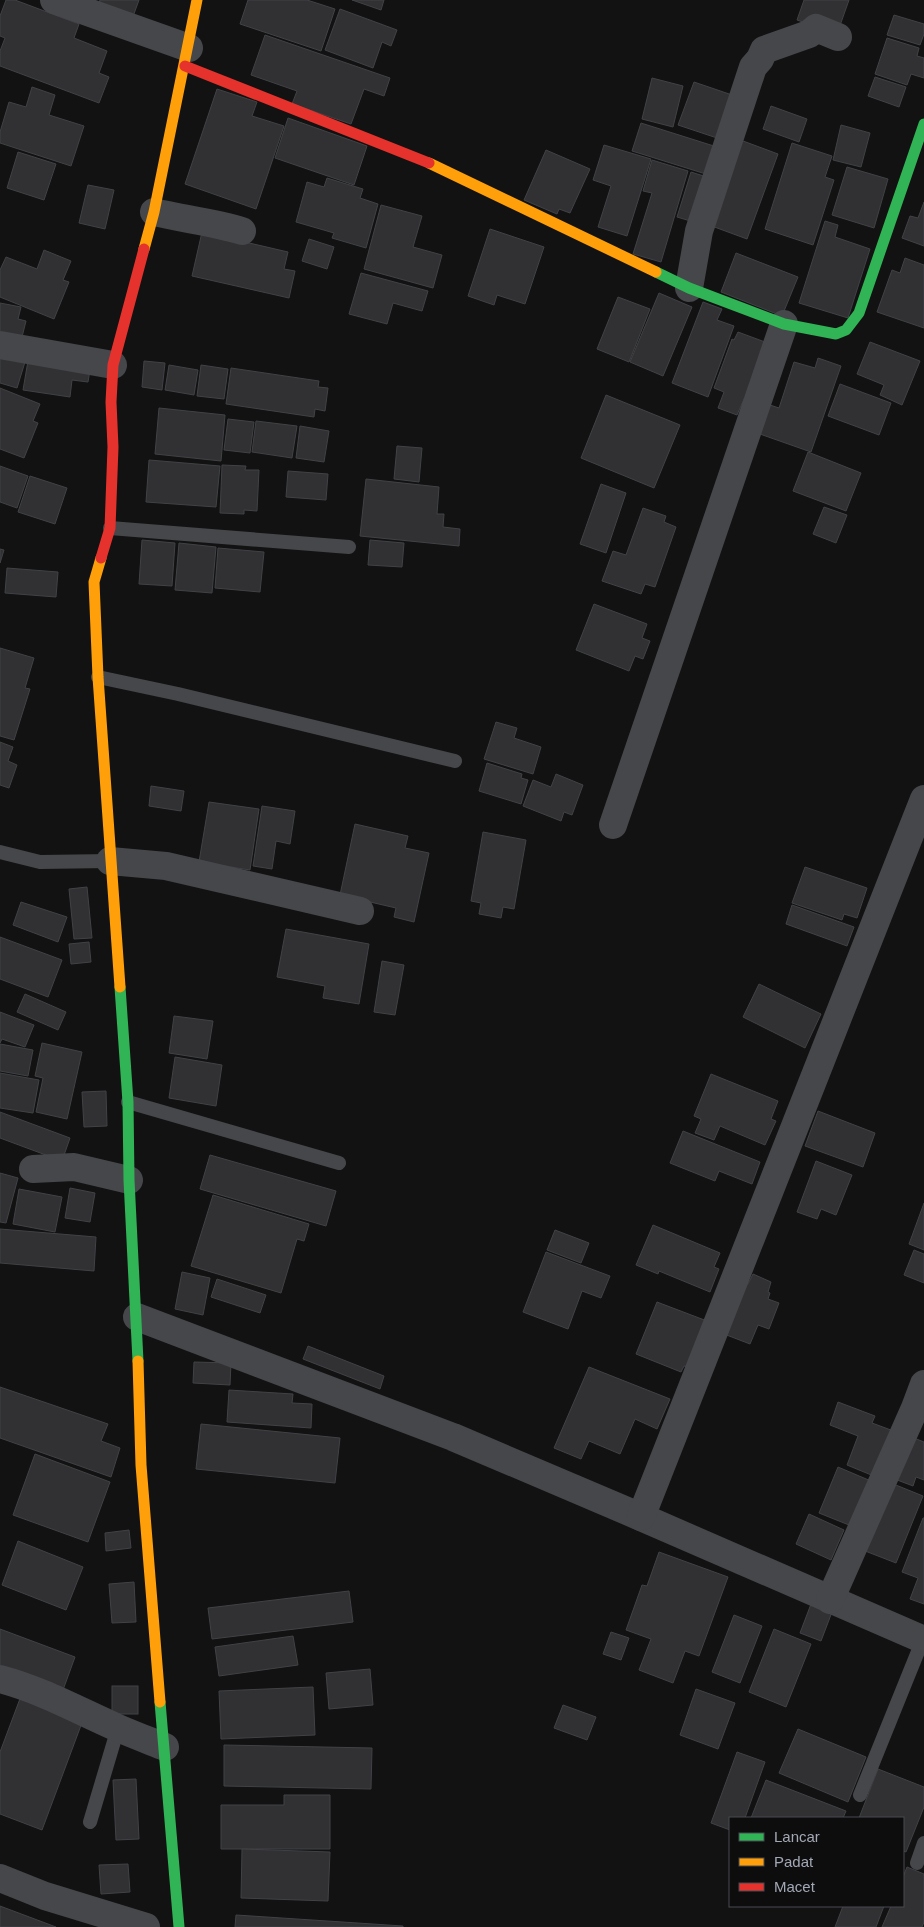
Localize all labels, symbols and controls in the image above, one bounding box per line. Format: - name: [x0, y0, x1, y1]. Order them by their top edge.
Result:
- legend: [729, 1817, 904, 1907]
- text: Lancar: [774, 1828, 820, 1845]
- text: Padat: [774, 1853, 814, 1870]
- text: Macet: [774, 1878, 816, 1895]

